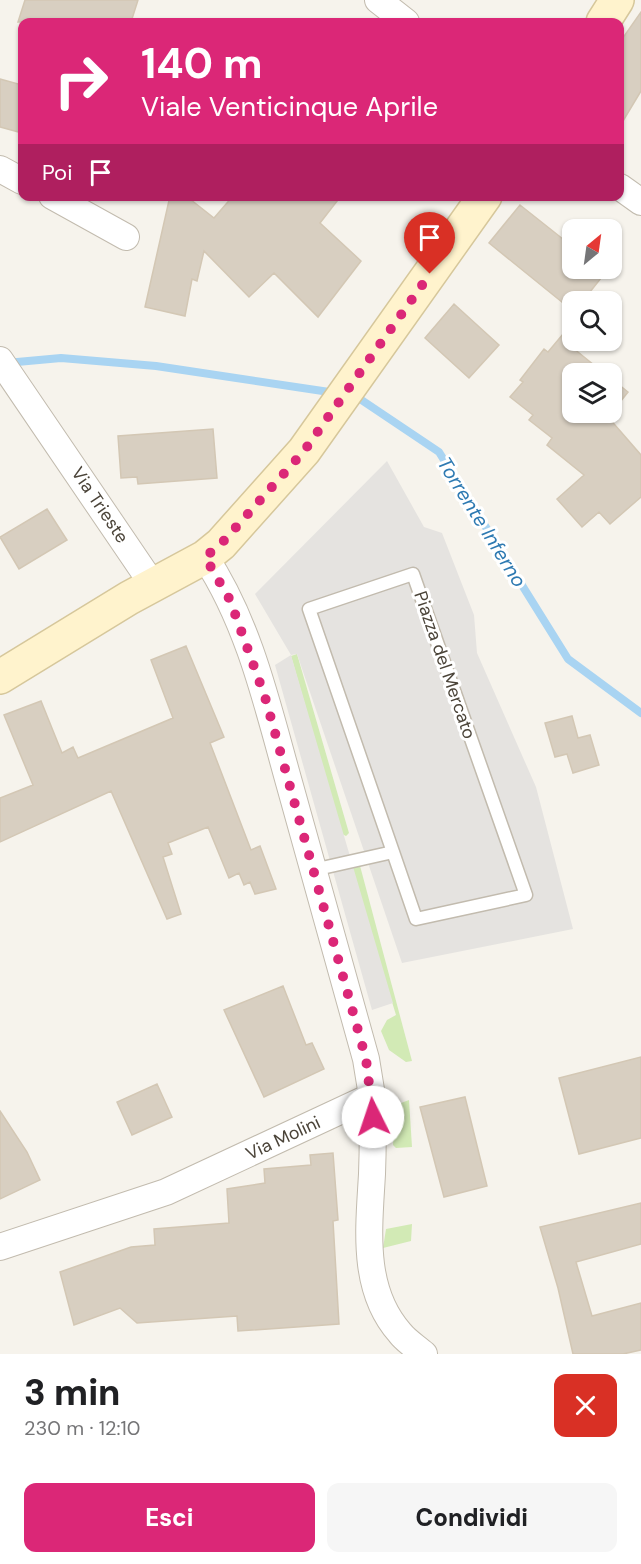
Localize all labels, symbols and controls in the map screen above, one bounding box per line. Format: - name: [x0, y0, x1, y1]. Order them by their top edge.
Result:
- text: 140 m: [141, 36, 263, 91]
- icon: right: [42, 42, 120, 120]
- text: Viale Venticinque Aprile: [141, 89, 438, 124]
- icon: arrive: [84, 156, 117, 189]
- text: Poi: [42, 158, 72, 187]
- pin: [404, 212, 455, 274]
- north arrow: [562, 219, 622, 279]
- map controls: [562, 219, 622, 423]
- icon: arrive: [413, 221, 446, 254]
- button: search: [562, 291, 622, 351]
- button: layers: [562, 363, 622, 423]
- water label: Torrente Inferno: [432, 452, 532, 592]
- street label: Via Trieste: [66, 462, 134, 548]
- street label: Piazza del Mercato: [408, 588, 482, 742]
- position arrow: [341, 1085, 405, 1149]
- street label: Via Molini: [242, 1110, 324, 1166]
- text: 3 min: [24, 1369, 120, 1416]
- button: close: [554, 1374, 617, 1437]
- text: 230 m · 12:10: [24, 1415, 140, 1441]
- button: Esci: [24, 1483, 315, 1552]
- button: Condividi: [327, 1483, 617, 1552]

